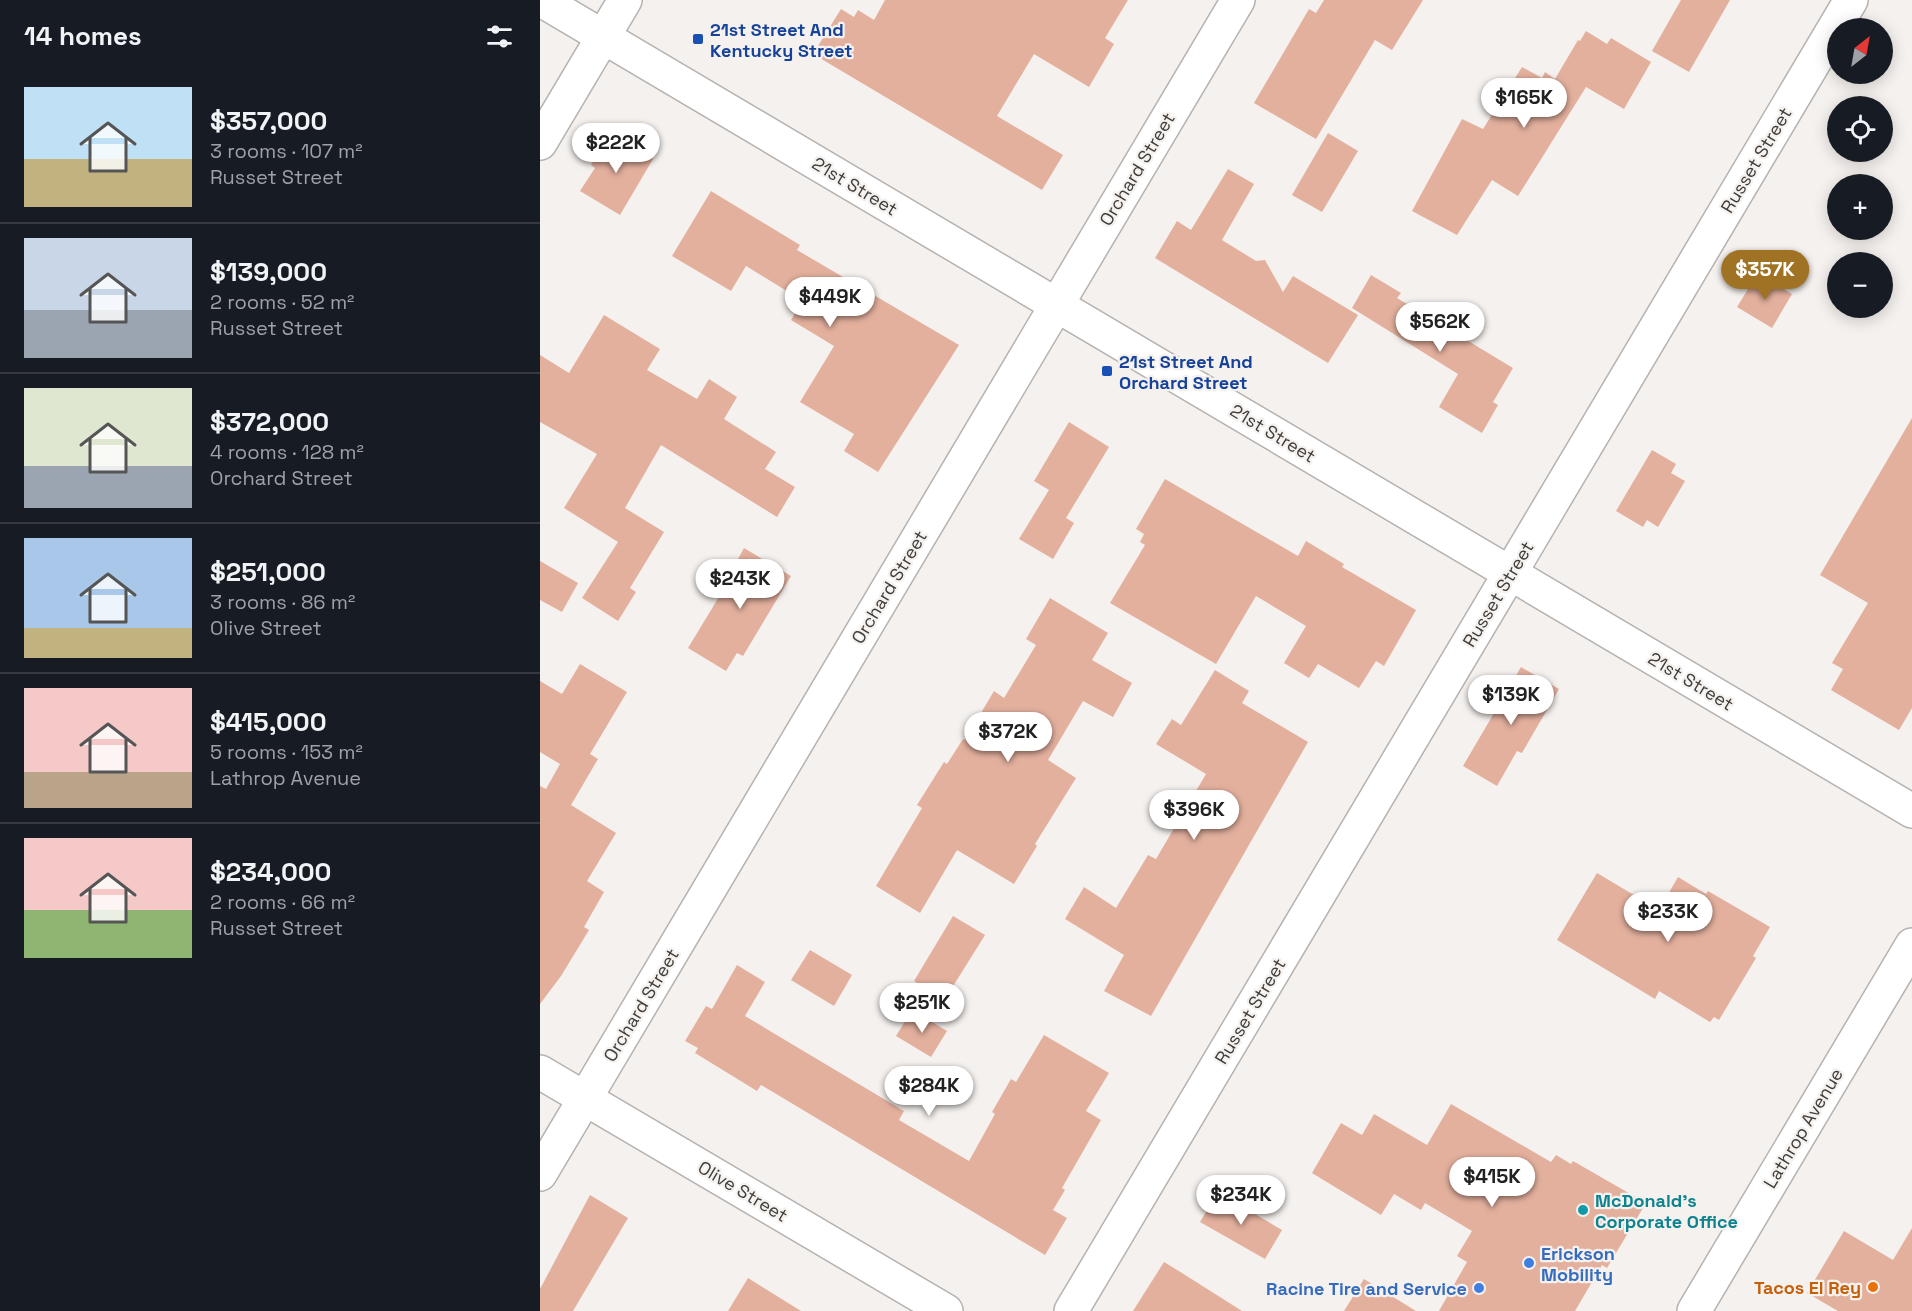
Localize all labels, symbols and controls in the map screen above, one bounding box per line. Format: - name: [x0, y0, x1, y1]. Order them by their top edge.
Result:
- place label: 21st Street And Kentucky Street: [710, 18, 853, 62]
- north arrow: [1827, 18, 1893, 84]
- map controls: [1827, 18, 1893, 318]
- text: 14 homes: [24, 19, 142, 53]
- icon: filters: [483, 20, 516, 53]
- marker: 21st Street And Kentucky Street: [691, 32, 705, 46]
- pin: $165K: [1482, 78, 1566, 129]
- text: $165K: [1495, 84, 1553, 110]
- button: locate: [1827, 96, 1893, 162]
- street label: Russet Street: [1715, 103, 1797, 217]
- text: $357,000: [210, 104, 327, 138]
- street label: Orchard Street: [1094, 108, 1180, 230]
- icon: home: [72, 111, 144, 183]
- pin: $222K: [574, 123, 658, 174]
- text: $222K: [586, 129, 646, 155]
- text: 3 rooms · 107 m²: [210, 138, 363, 164]
- street label: 21st Street: [808, 152, 902, 220]
- text: Russet Street: [210, 164, 343, 190]
- button: +: [1827, 174, 1893, 240]
- pin: $357K: [1723, 250, 1807, 301]
- button: −: [1827, 252, 1893, 318]
- text: $139,000: [210, 255, 327, 289]
- text: $357K: [1735, 256, 1795, 282]
- icon: home: [72, 262, 144, 334]
- pin: $449K: [788, 277, 872, 328]
- text: $449K: [799, 283, 861, 309]
- text: 2 rooms · 52 m²: [210, 289, 354, 315]
- pin: $562K: [1398, 302, 1482, 353]
- text: $562K: [1410, 308, 1470, 334]
- text: Russet Street: [210, 315, 343, 341]
- place label: 21st Street And Orchard Street: [1119, 350, 1253, 394]
- marker: 21st Street And Orchard Street: [1100, 364, 1114, 378]
- street label: 21st Street: [1226, 399, 1320, 467]
- text: $372,000: [210, 405, 329, 439]
- icon: home: [72, 412, 144, 484]
- text: 4 rooms · 128 m²: [210, 439, 364, 465]
- text: Orchard Street: [210, 465, 353, 491]
- street label: Orchard Street: [846, 526, 932, 648]
- street label: Russet Street: [1457, 537, 1539, 651]
- text: $251,000: [210, 555, 326, 589]
- pin: $243K: [698, 559, 782, 610]
- icon: home: [72, 562, 144, 634]
- text: $243K: [709, 565, 771, 591]
- text: 3 rooms · 86 m²: [210, 589, 355, 615]
- text: Olive Street: [210, 615, 322, 641]
- street label: 21st Street: [1644, 647, 1738, 715]
- pin: $139K: [1469, 675, 1553, 726]
- text: $139K: [1482, 681, 1540, 707]
- text: $415,000: [210, 705, 327, 739]
- icon: home: [72, 712, 144, 784]
- pin: $372K: [966, 712, 1050, 763]
- text: $372K: [978, 718, 1038, 744]
- text: 5 rooms · 153 m²: [210, 739, 363, 765]
- text: Lathrop Avenue: [210, 765, 361, 791]
- pin: $396K: [1152, 790, 1236, 841]
- text: $396K: [1163, 796, 1225, 822]
- text: $234,000: [210, 855, 331, 889]
- icon: home: [72, 862, 144, 934]
- text: 2 rooms · 66 m²: [210, 889, 355, 915]
- pin: $233K: [1626, 892, 1710, 943]
- text: $233K: [1638, 898, 1698, 924]
- text: Russet Street: [210, 915, 343, 941]
- street label: Orchard Street: [598, 944, 684, 1066]
- street label: Russet Street: [1209, 954, 1291, 1068]
- pin: $251K: [880, 983, 964, 1034]
- text: $251K: [893, 989, 951, 1015]
- street label: Lathrop Avenue: [1758, 1064, 1848, 1192]
- pin: $284K: [887, 1066, 971, 1117]
- text: $284K: [898, 1072, 960, 1098]
- street label: Olive Street: [694, 1155, 792, 1227]
- pin: $415K: [1450, 1157, 1534, 1208]
- text: $415K: [1463, 1163, 1521, 1189]
- pin: $234K: [1199, 1175, 1283, 1226]
- text: $234K: [1210, 1181, 1272, 1207]
- place label: McDonald's Corporate Office: [1595, 1189, 1738, 1233]
- marker: McDonald's Corporate Office: [1576, 1203, 1590, 1217]
- place label: Erickson Mobility: [1541, 1242, 1615, 1286]
- marker: Erickson Mobility: [1522, 1256, 1536, 1270]
- place label: Tacos El Rey: [1754, 1276, 1861, 1299]
- place label: Racine Tire and Service: [1266, 1277, 1467, 1300]
- marker: Tacos El Rey: [1866, 1280, 1880, 1294]
- marker: Racine Tire and Service: [1472, 1281, 1486, 1295]

